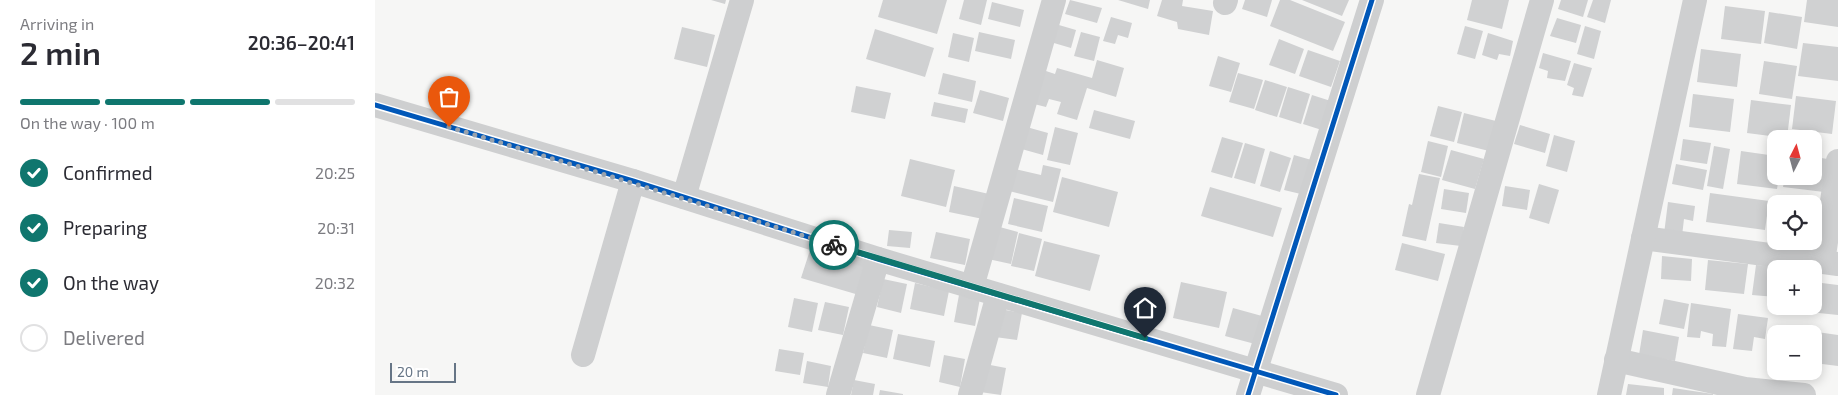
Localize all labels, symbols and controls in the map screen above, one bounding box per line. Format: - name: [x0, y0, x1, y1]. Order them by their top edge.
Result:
- text: Arriving in: [20, 14, 94, 33]
- text: 20:36–20:41: [248, 31, 355, 54]
- text: 2 min: [20, 33, 101, 71]
- pin: [428, 76, 470, 127]
- icon: bag: [435, 83, 463, 111]
- text: On the way · 100 m: [20, 113, 155, 132]
- north arrow: [1767, 130, 1823, 185]
- map controls: [1767, 130, 1822, 380]
- icon: check: [20, 159, 48, 187]
- text: Confirmed: [63, 161, 153, 184]
- text: 20:25: [315, 163, 355, 182]
- button: locate: [1767, 195, 1822, 250]
- icon: check: [20, 214, 48, 242]
- text: Preparing: [63, 216, 147, 239]
- text: 20:31: [317, 218, 355, 237]
- courier: [809, 220, 859, 270]
- icon: bike: [820, 231, 848, 259]
- button: +: [1767, 260, 1822, 315]
- icon: check: [20, 269, 48, 297]
- text: On the way: [63, 271, 159, 294]
- text: 20:32: [315, 273, 355, 292]
- pin: [1124, 287, 1166, 338]
- icon: home: [1131, 294, 1159, 322]
- button: −: [1767, 325, 1822, 380]
- text: Delivered: [63, 326, 145, 349]
- scale bar: [390, 360, 456, 383]
- text: 20 m: [397, 363, 429, 380]

